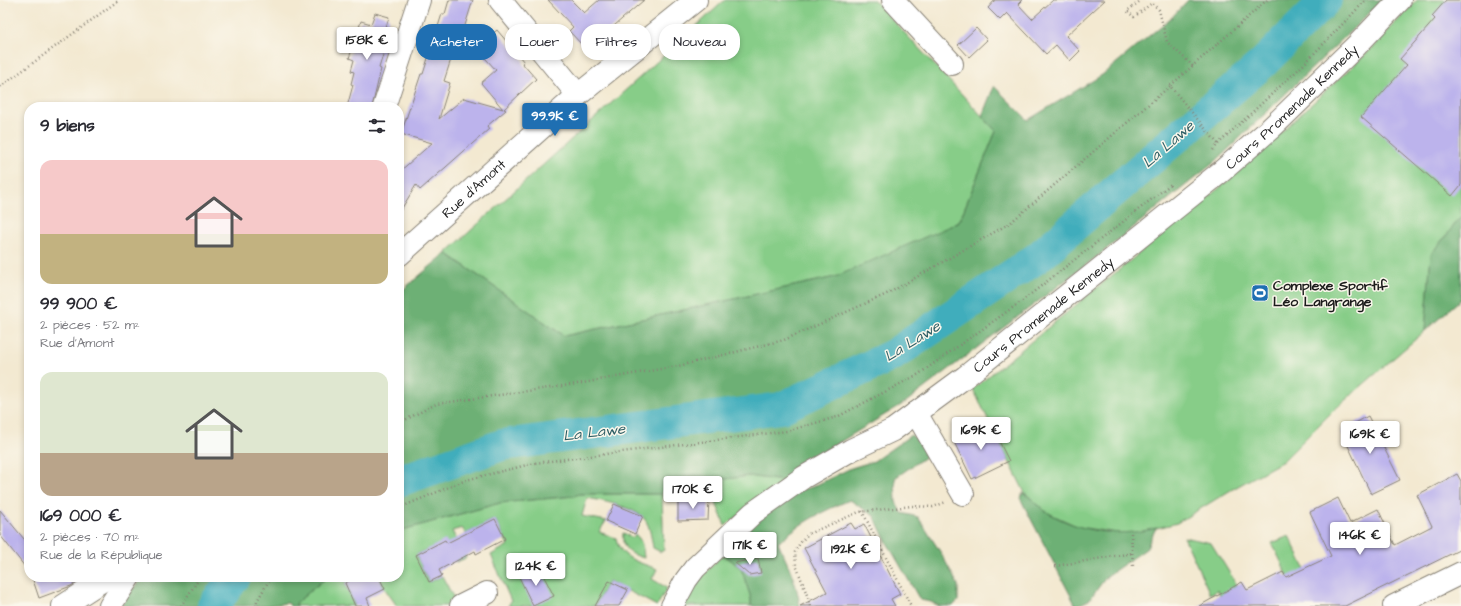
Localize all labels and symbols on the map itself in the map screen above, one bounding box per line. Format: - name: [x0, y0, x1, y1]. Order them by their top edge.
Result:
- pin: 158K €: [334, 27, 400, 61]
- street label: Cours Promenade Kennedy: [1221, 40, 1363, 175]
- pin: 99.9K €: [518, 103, 592, 137]
- water label: La Lawe: [1138, 115, 1199, 173]
- street label: Rue d'Amont: [438, 155, 511, 223]
- street label: Cours Promenade Kennedy: [969, 252, 1119, 378]
- place label: Complexe Sportif Léo Langrange: [1273, 276, 1388, 313]
- sports icon: Complexe Sportif Léo Langrange: [1250, 283, 1270, 303]
- water label: La Lawe: [880, 316, 945, 367]
- pin: 169K €: [948, 417, 1014, 451]
- water label: La Lawe: [562, 418, 627, 447]
- pin: 169K €: [1337, 421, 1403, 455]
- pin: 170K €: [660, 476, 726, 510]
- pin: 146K €: [1327, 522, 1393, 556]
- pin: 171K €: [717, 532, 783, 566]
- pin: 192K €: [818, 536, 884, 570]
- pin: 124K €: [503, 553, 569, 587]

